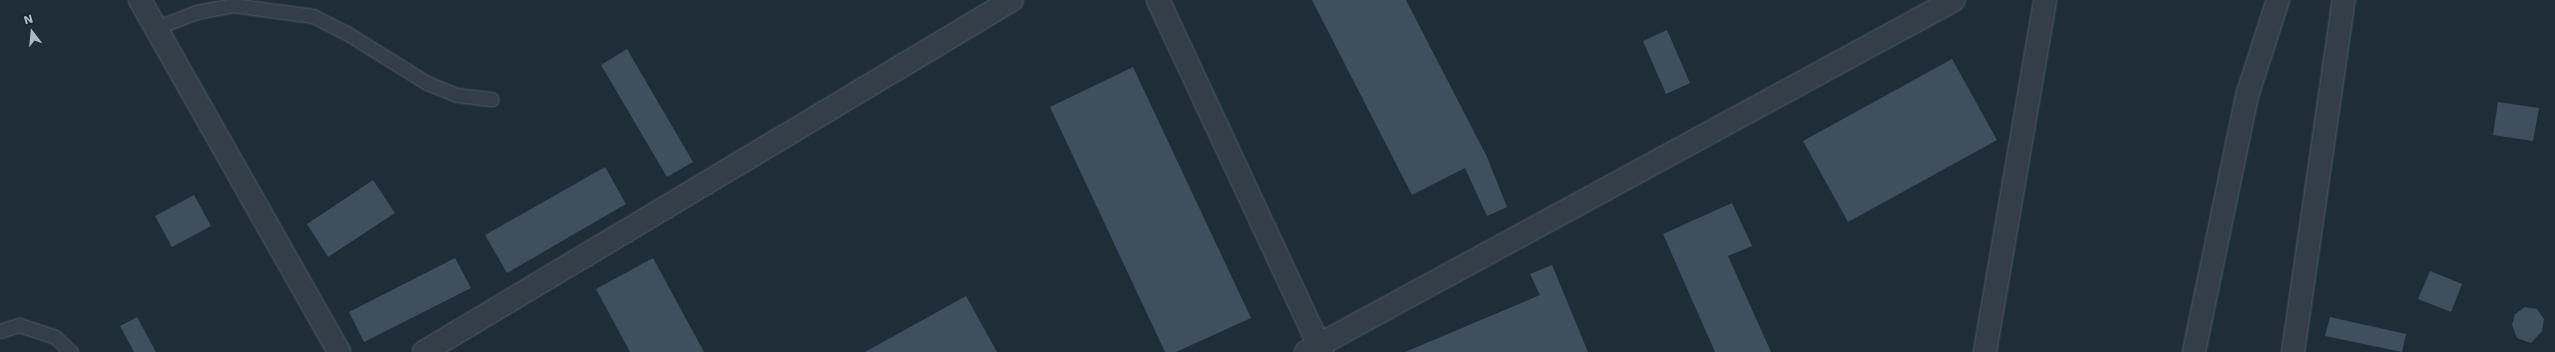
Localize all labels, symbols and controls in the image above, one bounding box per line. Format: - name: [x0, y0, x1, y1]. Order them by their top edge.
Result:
- north arrow: [12, 12, 52, 52]
- text: N: [22, 12, 35, 28]

